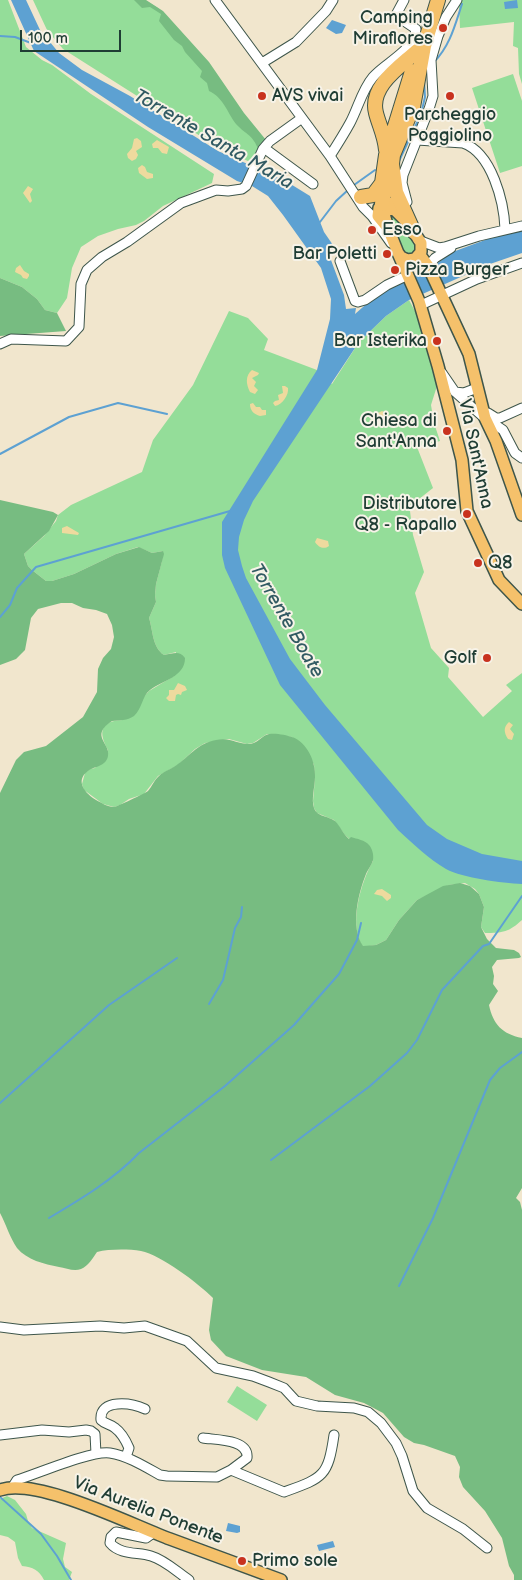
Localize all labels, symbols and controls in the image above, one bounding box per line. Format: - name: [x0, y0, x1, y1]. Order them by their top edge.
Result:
- place label: Camping Miraflores: [353, 7, 433, 50]
- scale bar: [22, 20, 124, 52]
- marker: Camping Miraflores: [437, 22, 449, 34]
- text: 100 m: [28, 29, 68, 48]
- water label: Torrente Santa Maria: [129, 85, 297, 195]
- place label: AVS vivai: [272, 85, 343, 107]
- marker: AVS vivai: [256, 90, 268, 102]
- marker: Parcheggio Poggiolino: [444, 90, 456, 102]
- place label: Parcheggio Poggiolino: [404, 104, 496, 146]
- place label: Esso: [382, 219, 422, 241]
- marker: Esso: [366, 224, 378, 236]
- place label: Bar Poletti: [292, 243, 377, 265]
- marker: Bar Poletti: [381, 248, 393, 260]
- place label: Pizza Burger: [405, 259, 509, 281]
- marker: Pizza Burger: [389, 264, 401, 276]
- place label: Bar Isterika: [334, 330, 427, 352]
- marker: Bar Isterika: [431, 335, 443, 347]
- street label: Via Sant'Anna: [453, 397, 497, 511]
- place label: Chiesa di Sant'Anna: [356, 410, 437, 452]
- marker: Chiesa di Sant'Anna: [441, 425, 453, 437]
- place label: Distributore Q8 - Rapallo: [354, 493, 457, 536]
- marker: Distributore Q8 - Rapallo: [461, 508, 473, 520]
- place label: Q8: [488, 552, 512, 574]
- marker: Q8: [472, 557, 484, 569]
- water label: Torrente Boate: [244, 560, 328, 682]
- place label: Golf: [444, 647, 477, 669]
- marker: Golf: [481, 652, 493, 664]
- street label: Via Aurelia Ponente: [70, 1472, 226, 1550]
- place label: Primo sole: [252, 1550, 338, 1572]
- marker: Primo sole: [236, 1555, 248, 1567]

